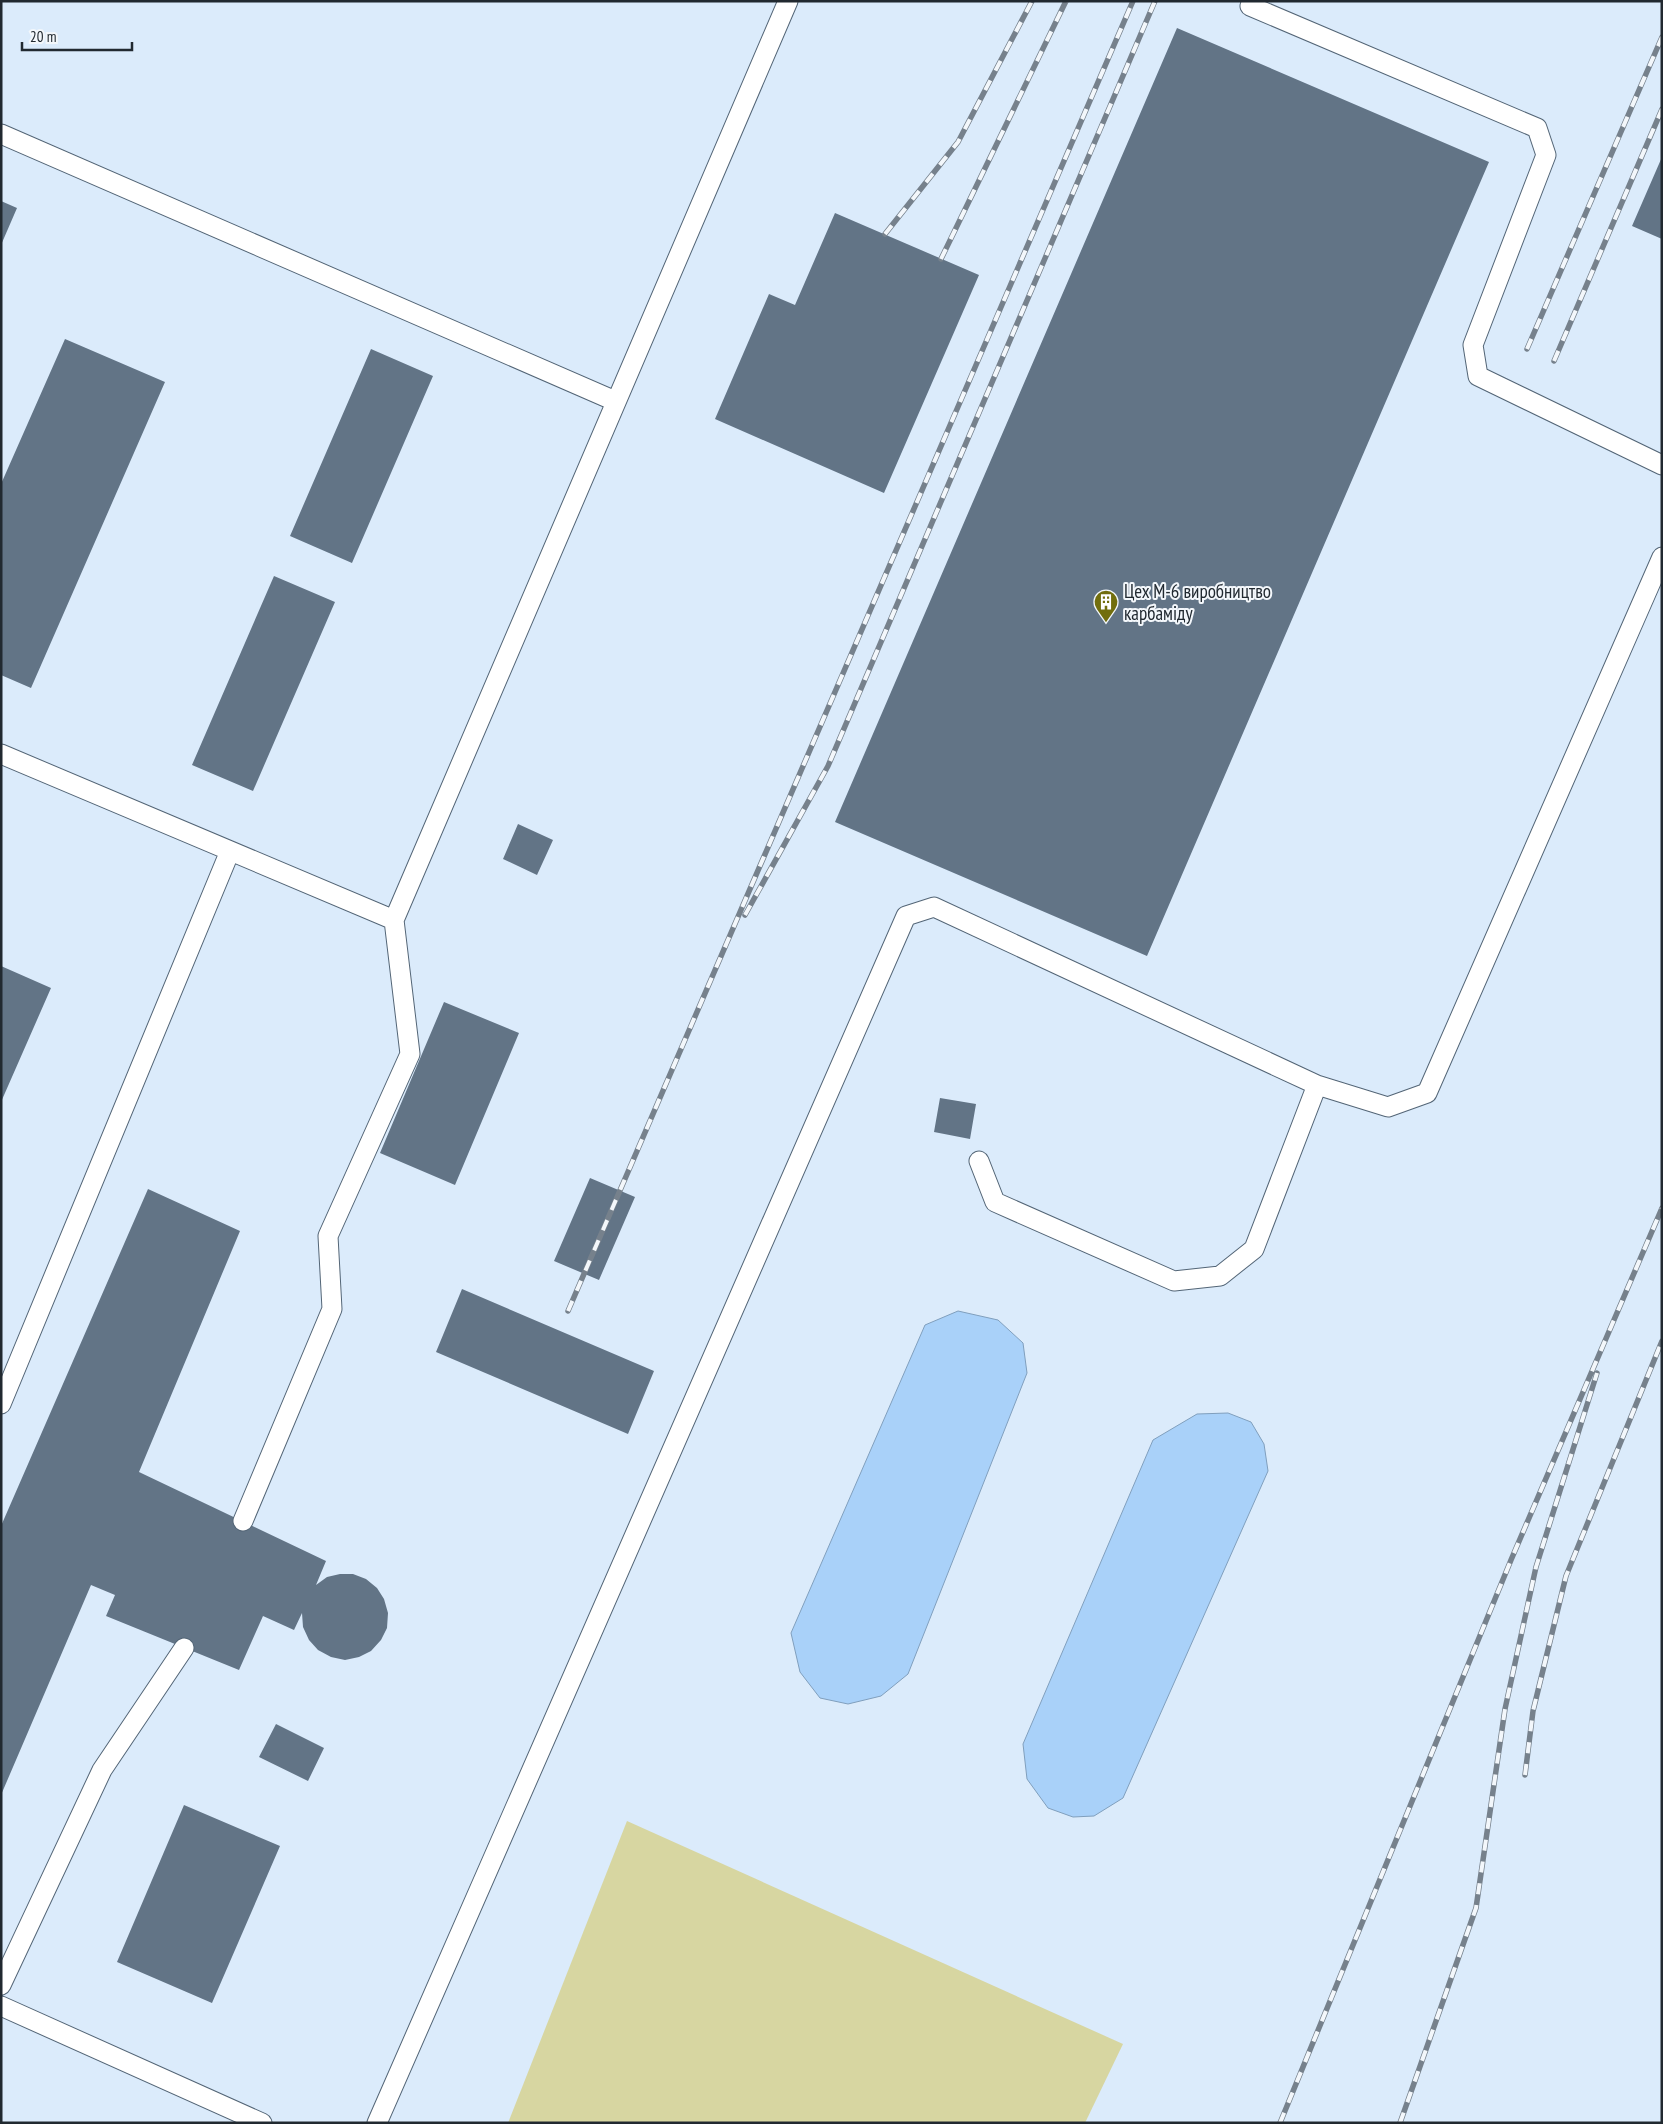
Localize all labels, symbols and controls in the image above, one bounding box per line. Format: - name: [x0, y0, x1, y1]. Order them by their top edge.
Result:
- scale bar: [22, 20, 132, 52]
- text: 20 m: [30, 27, 56, 46]
- place label: Цех М-6 виробництво карбаміду: [1124, 579, 1271, 625]
- building icon: Цех М-6 виробництво карбаміду: [1093, 589, 1119, 623]

